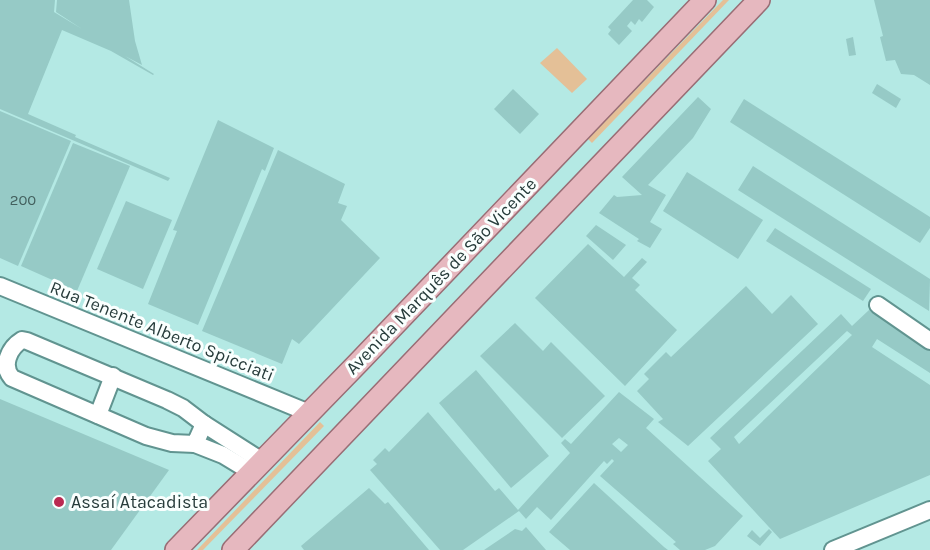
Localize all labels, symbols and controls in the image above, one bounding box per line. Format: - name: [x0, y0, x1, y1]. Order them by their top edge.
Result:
- street label: Avenida Marquês de São Vicente: [341, 173, 541, 379]
- house number: 200: [10, 191, 36, 209]
- street label: Rua Tenente Alberto Spicciati: [47, 276, 277, 386]
- place label: Assaí Atacadista: [71, 491, 208, 513]
- marker: Assaí Atacadista: [52, 495, 66, 509]

